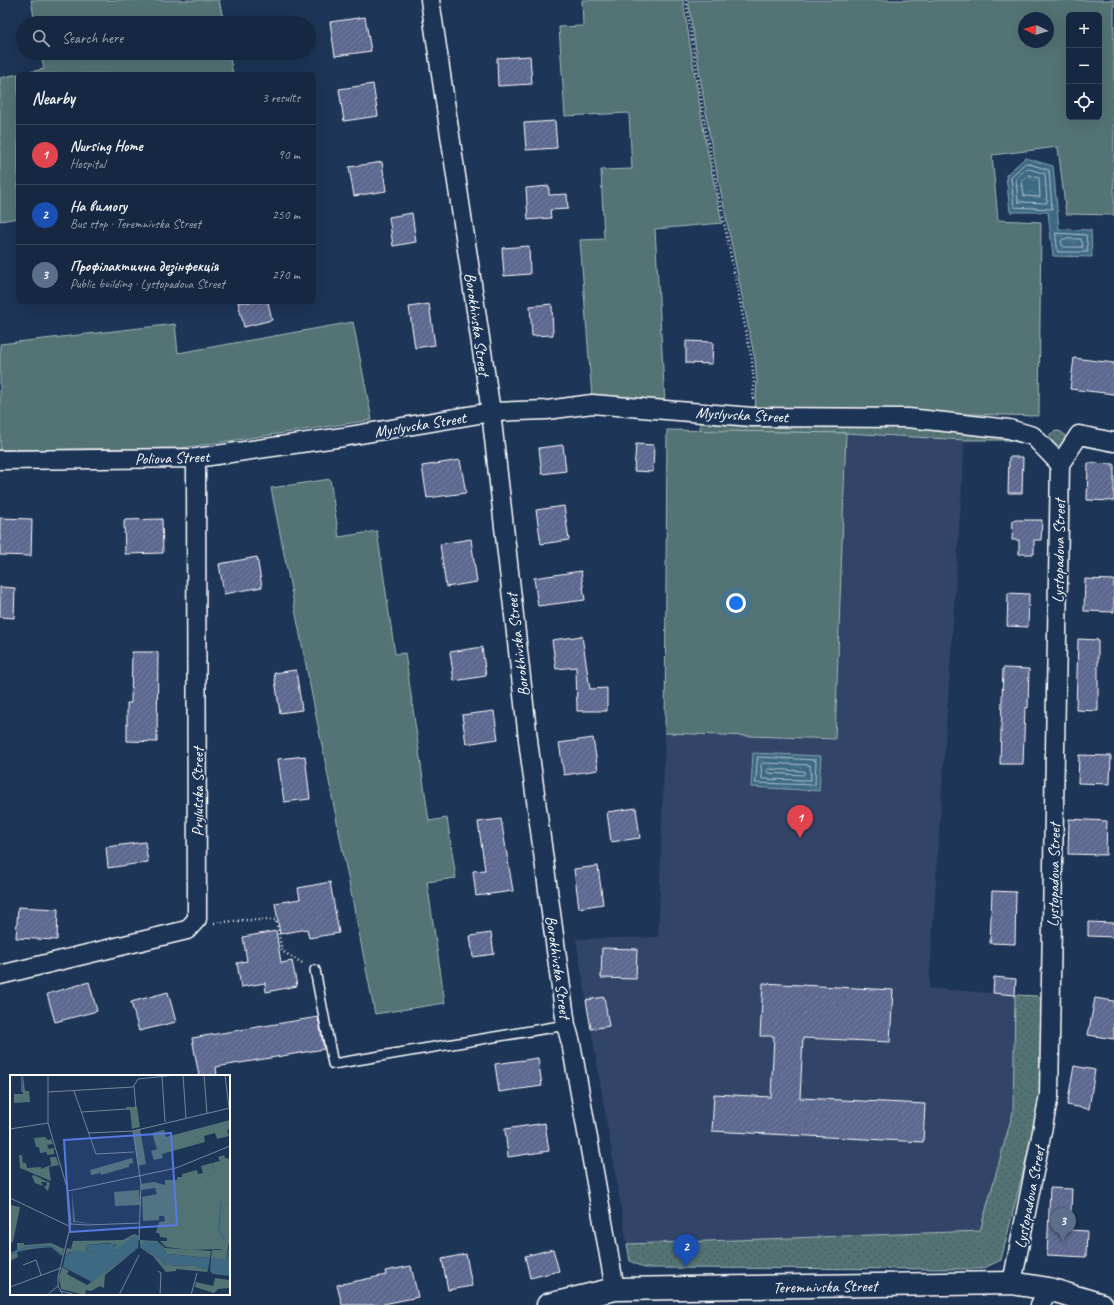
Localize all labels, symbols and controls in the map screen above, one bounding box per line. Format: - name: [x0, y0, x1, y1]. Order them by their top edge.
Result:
- north arrow: [1018, 12, 1054, 48]
- map controls: [1066, 12, 1102, 120]
- button: +: [1066, 12, 1102, 48]
- search box: [16, 16, 316, 60]
- icon: search: [30, 27, 52, 49]
- text: Search here: [62, 29, 123, 48]
- button: −: [1066, 48, 1102, 84]
- button: locate: [1066, 84, 1102, 120]
- text: Nearby: [32, 88, 75, 109]
- text: 3 results: [262, 90, 300, 106]
- text: Nursing Home: [70, 137, 143, 156]
- text: 1: [42, 147, 48, 163]
- text: 90 m: [278, 147, 300, 163]
- text: Hospital: [70, 156, 106, 172]
- text: На вимогу: [70, 197, 127, 216]
- text: 2: [42, 207, 48, 223]
- text: 250 m: [272, 207, 300, 223]
- text: Bus stop · Teremnivska Street: [70, 216, 201, 232]
- text: Профілактична дезінфекція: [70, 257, 218, 276]
- text: 3: [42, 267, 48, 283]
- text: 270 m: [272, 267, 300, 283]
- street label: Borokhivska Street: [460, 271, 495, 380]
- text: Public building · Lystopadova Street: [70, 276, 225, 292]
- street label: Myslyvska Street: [695, 403, 790, 427]
- street label: Myslyvska Street: [373, 408, 469, 442]
- street label: Poliova Street: [134, 447, 211, 469]
- street label: Lystopadova Street: [1048, 496, 1070, 603]
- street label: Borokhivska Street: [501, 589, 534, 698]
- your location: [726, 593, 746, 613]
- street label: Prylutska Street: [188, 745, 208, 837]
- pin: 1: [787, 805, 813, 838]
- street label: Lystopadova Street: [1043, 820, 1065, 927]
- street label: Borokhivska Street: [541, 914, 576, 1023]
- inset map: [10, 1075, 230, 1295]
- street label: Lystopadova Street: [1010, 1142, 1050, 1250]
- pin: 3: [1050, 1208, 1076, 1241]
- pin: 2: [673, 1234, 699, 1267]
- street label: Teremnivska Street: [773, 1276, 880, 1298]

